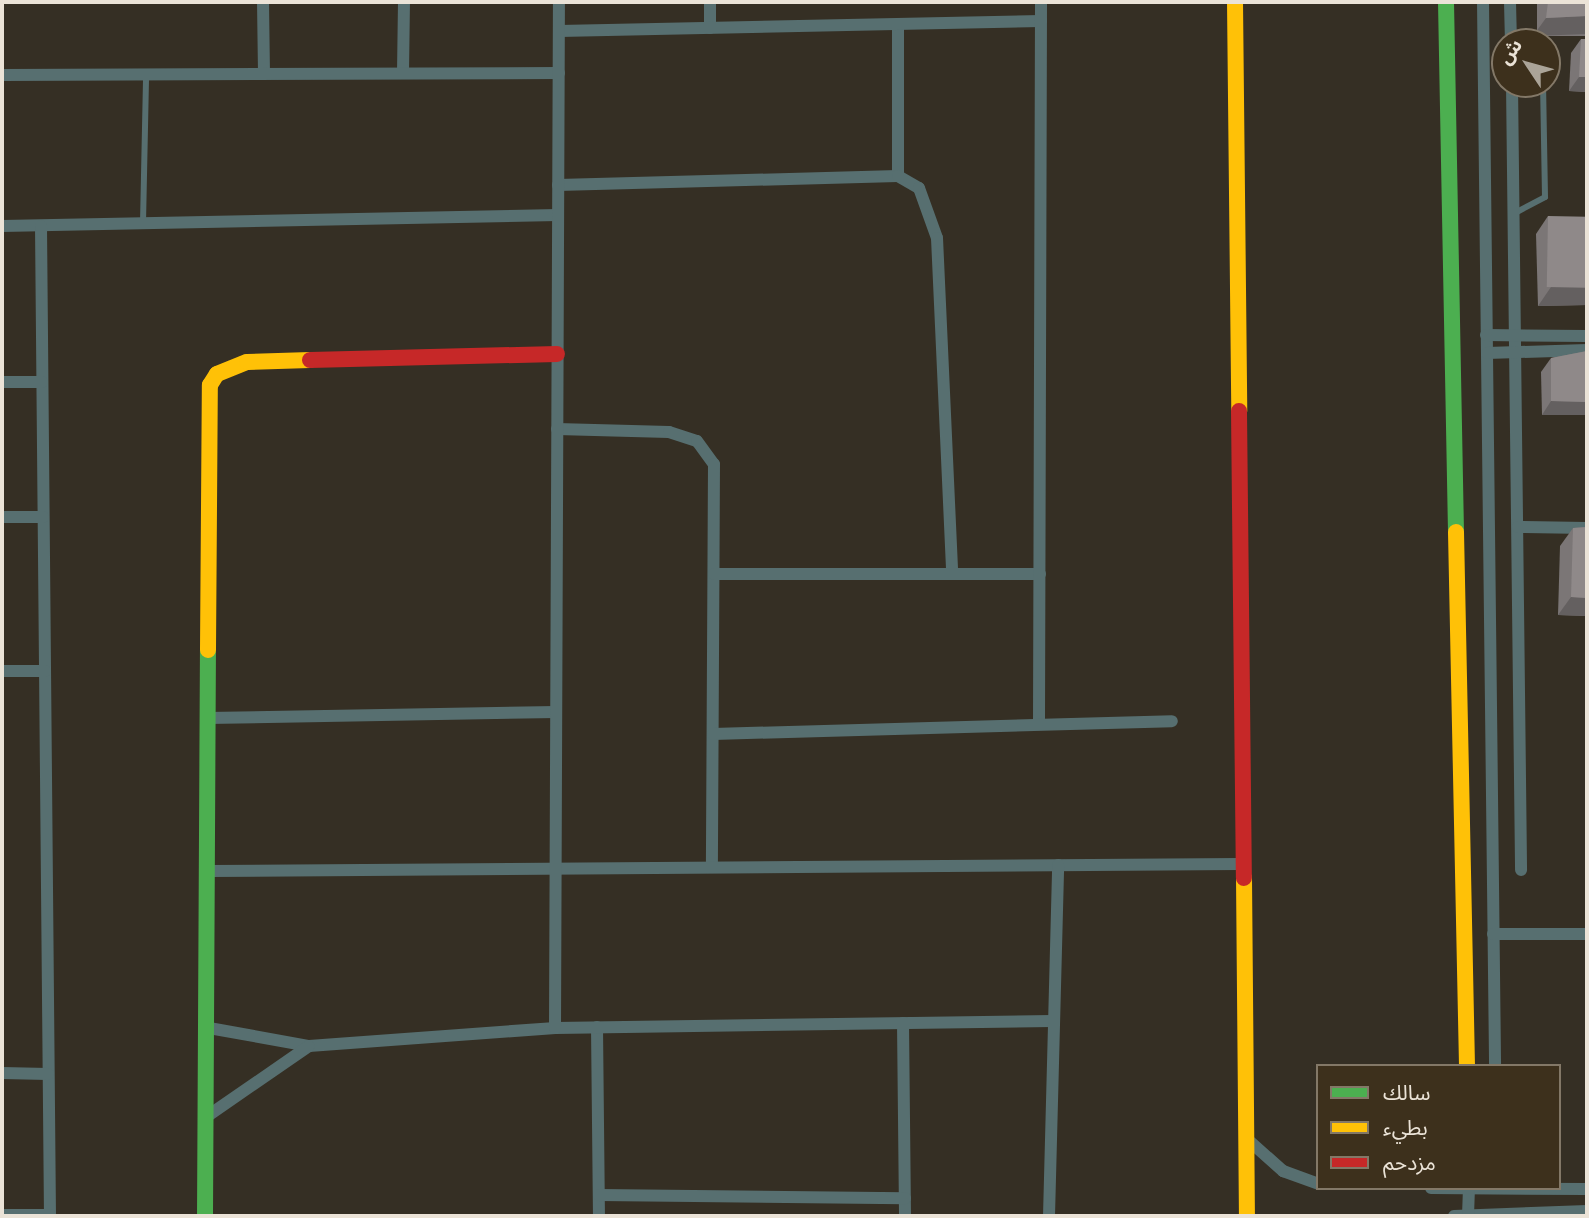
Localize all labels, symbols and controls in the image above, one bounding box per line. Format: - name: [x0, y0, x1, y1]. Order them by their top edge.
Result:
- north arrow: [1491, 28, 1561, 98]
- text: ش: [1493, 34, 1528, 69]
- legend: [1316, 1064, 1561, 1190]
- text: سالك: [1383, 1080, 1430, 1106]
- text: بطيء: [1383, 1115, 1428, 1141]
- text: مزدحم: [1383, 1150, 1436, 1176]

